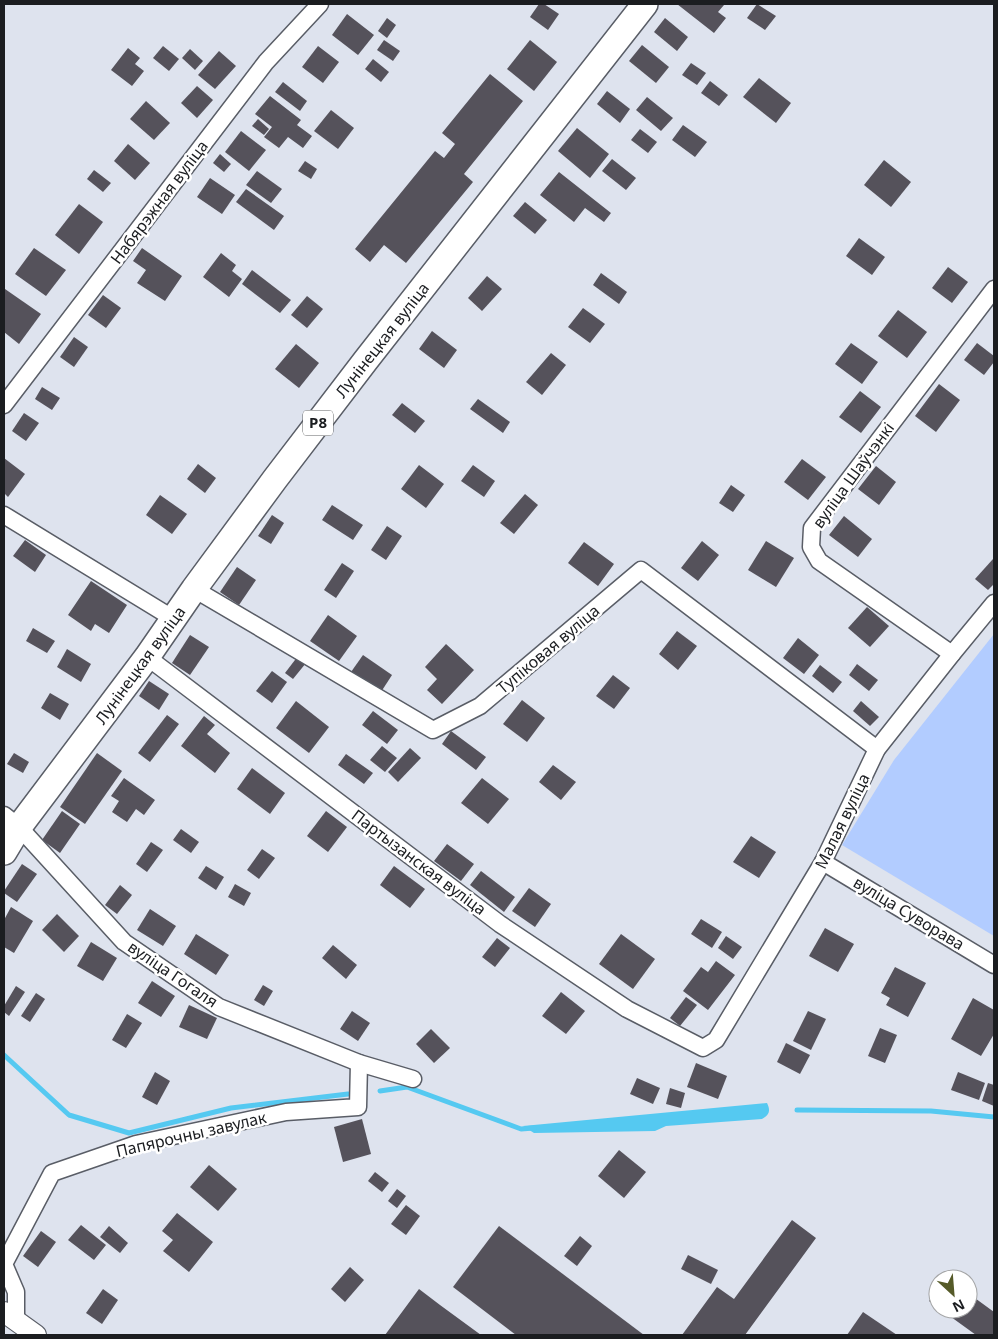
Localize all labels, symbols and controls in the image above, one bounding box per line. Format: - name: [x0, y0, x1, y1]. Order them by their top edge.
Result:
- street label: Набярэжная вуліца: [105, 136, 213, 268]
- street label: Лунінецкая вуліца: [330, 278, 434, 402]
- road number: Р8: [303, 410, 333, 436]
- street label: вуліца Шаўчэнкі: [807, 418, 899, 532]
- street label: Тупіковая вуліца: [492, 599, 604, 699]
- street label: Лунінецкая вуліца: [90, 602, 190, 728]
- street label: Малая вуліца: [809, 770, 875, 872]
- street label: Партызанская вуліца: [347, 804, 491, 920]
- street label: вуліца Суворава: [849, 871, 969, 955]
- street label: вуліца Гогаля: [124, 936, 222, 1012]
- street label: Папярочны завулак: [114, 1106, 269, 1162]
- north arrow: [928, 1269, 978, 1319]
- text: N: [950, 1295, 968, 1317]

